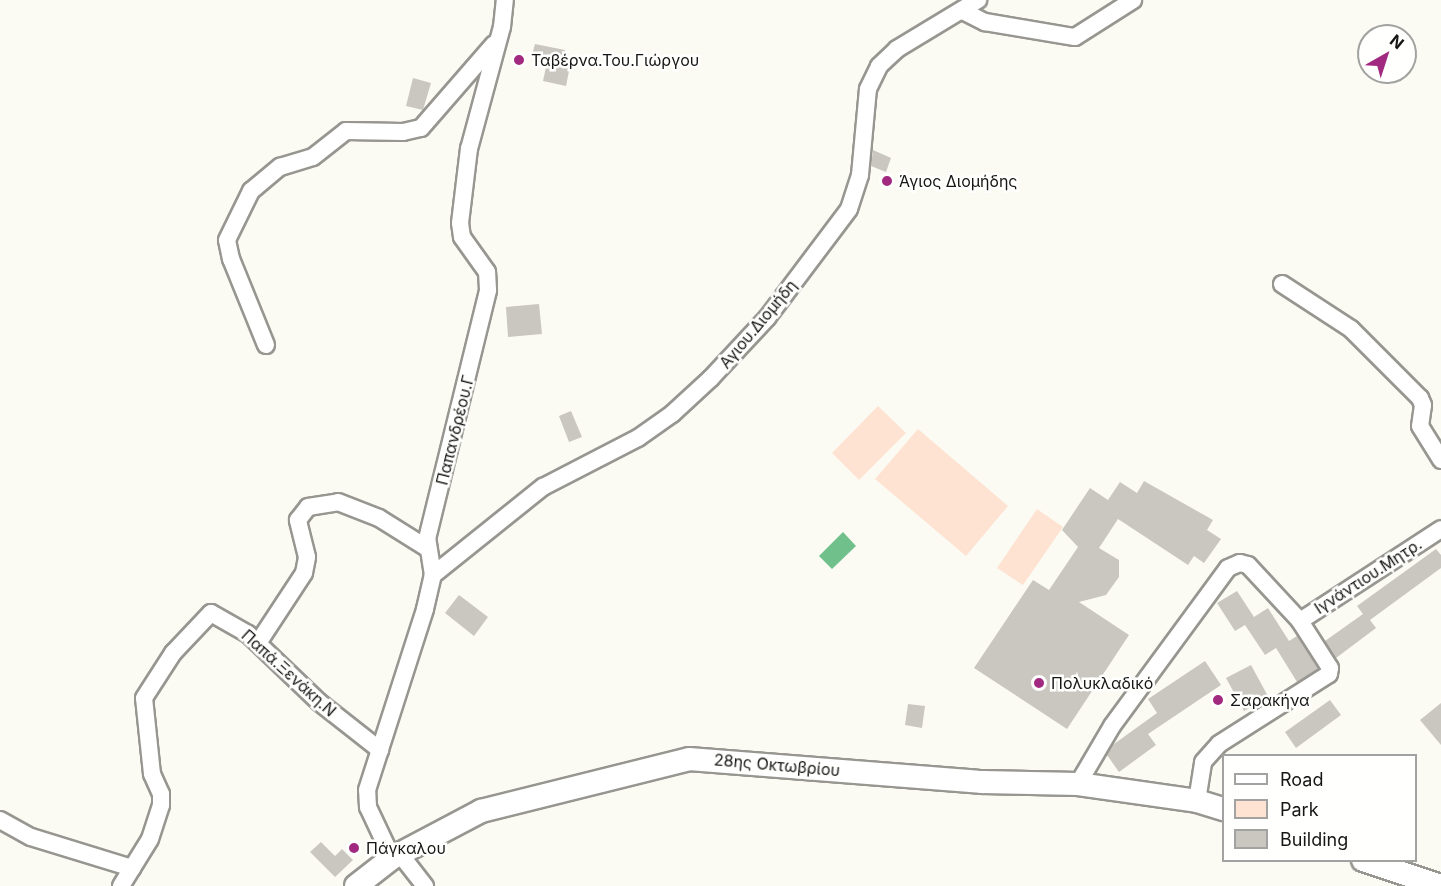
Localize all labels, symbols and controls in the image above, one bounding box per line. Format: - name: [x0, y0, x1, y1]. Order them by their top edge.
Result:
- north arrow: [1357, 24, 1417, 84]
- text: N: [1386, 30, 1408, 53]
- place label: Ταβέρνα.Του.Γιώργου: [531, 50, 699, 70]
- marker: Ταβέρνα.Του.Γιώργου: [512, 53, 526, 67]
- place label: Άγιος Διομήδης: [899, 171, 1017, 191]
- marker: Άγιος Διομήδης: [880, 174, 894, 188]
- street label: Αγιου.Διομήδη: [715, 276, 801, 372]
- street label: Παπανδρέου.Γ: [432, 373, 478, 487]
- street label: Ιγνάντιου.Μητρ.: [1311, 534, 1425, 618]
- street label: Παπά.Ξενάκη.Ν: [238, 626, 340, 720]
- place label: Πολυκλαδικό: [1051, 673, 1153, 693]
- marker: Πολυκλαδικό: [1032, 676, 1046, 690]
- place label: Σαρακήνα: [1230, 690, 1310, 710]
- marker: Σαρακήνα: [1211, 693, 1225, 707]
- street label: 28ης Οκτωβρίου: [713, 750, 841, 780]
- legend: [1222, 754, 1417, 862]
- text: Road: [1280, 769, 1323, 790]
- text: Park: [1280, 799, 1319, 820]
- text: Building: [1280, 829, 1348, 850]
- place label: Πάγκαλου: [366, 838, 446, 858]
- marker: Πάγκαλου: [347, 841, 361, 855]

